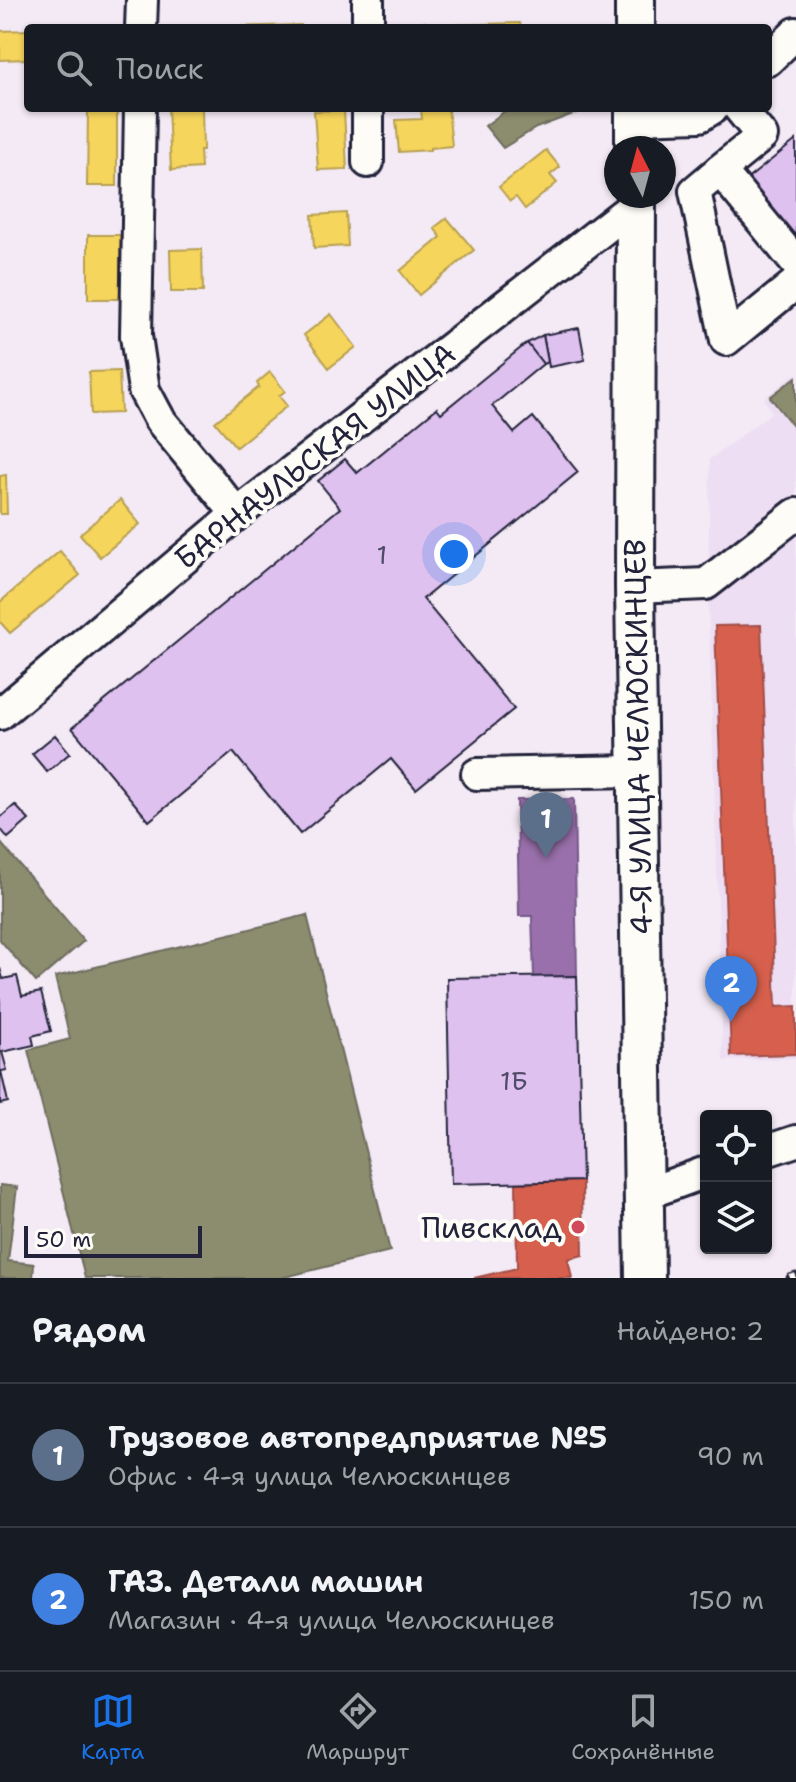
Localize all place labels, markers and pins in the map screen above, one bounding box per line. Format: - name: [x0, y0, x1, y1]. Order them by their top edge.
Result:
- pin: 1: [520, 792, 572, 858]
- pin: 2: [705, 956, 757, 1022]
- place label: Пивсклад: [421, 1207, 562, 1248]
- marker: Пивсклад: [569, 1218, 587, 1236]

